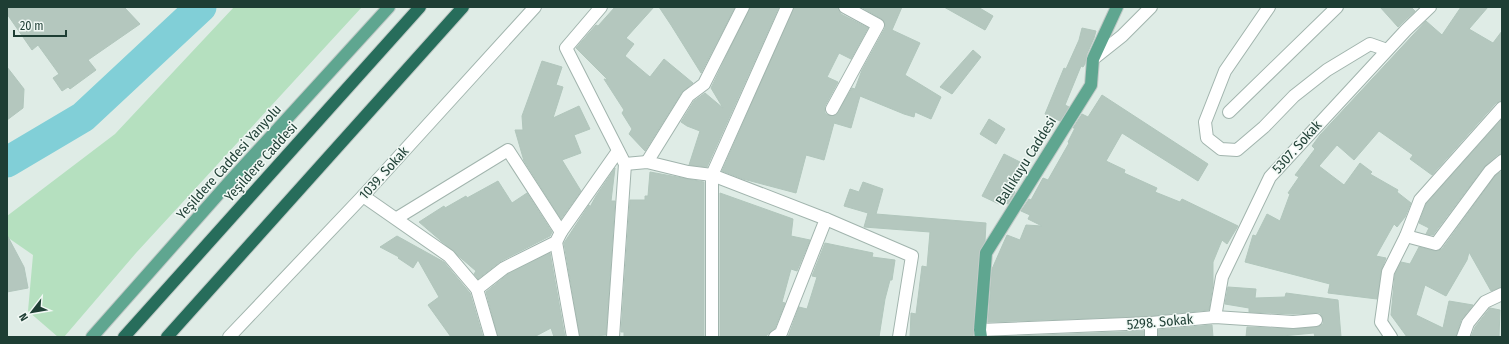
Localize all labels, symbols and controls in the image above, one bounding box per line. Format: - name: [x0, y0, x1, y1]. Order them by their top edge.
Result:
- scale bar: [14, 12, 66, 38]
- text: 20 m: [20, 19, 44, 33]
- street label: Yeşildere Caddesi Yanyolu: [173, 101, 285, 223]
- street label: Ballıkuyu Caddesi: [992, 114, 1060, 208]
- street label: 5307. Sokak: [1269, 117, 1326, 177]
- street label: Yeşildere Caddesi: [221, 119, 301, 205]
- street label: 1039. Sokak: [356, 142, 413, 203]
- north arrow: [12, 292, 52, 332]
- text: N: [17, 311, 31, 323]
- street label: 5298. Sokak: [1126, 311, 1194, 333]

